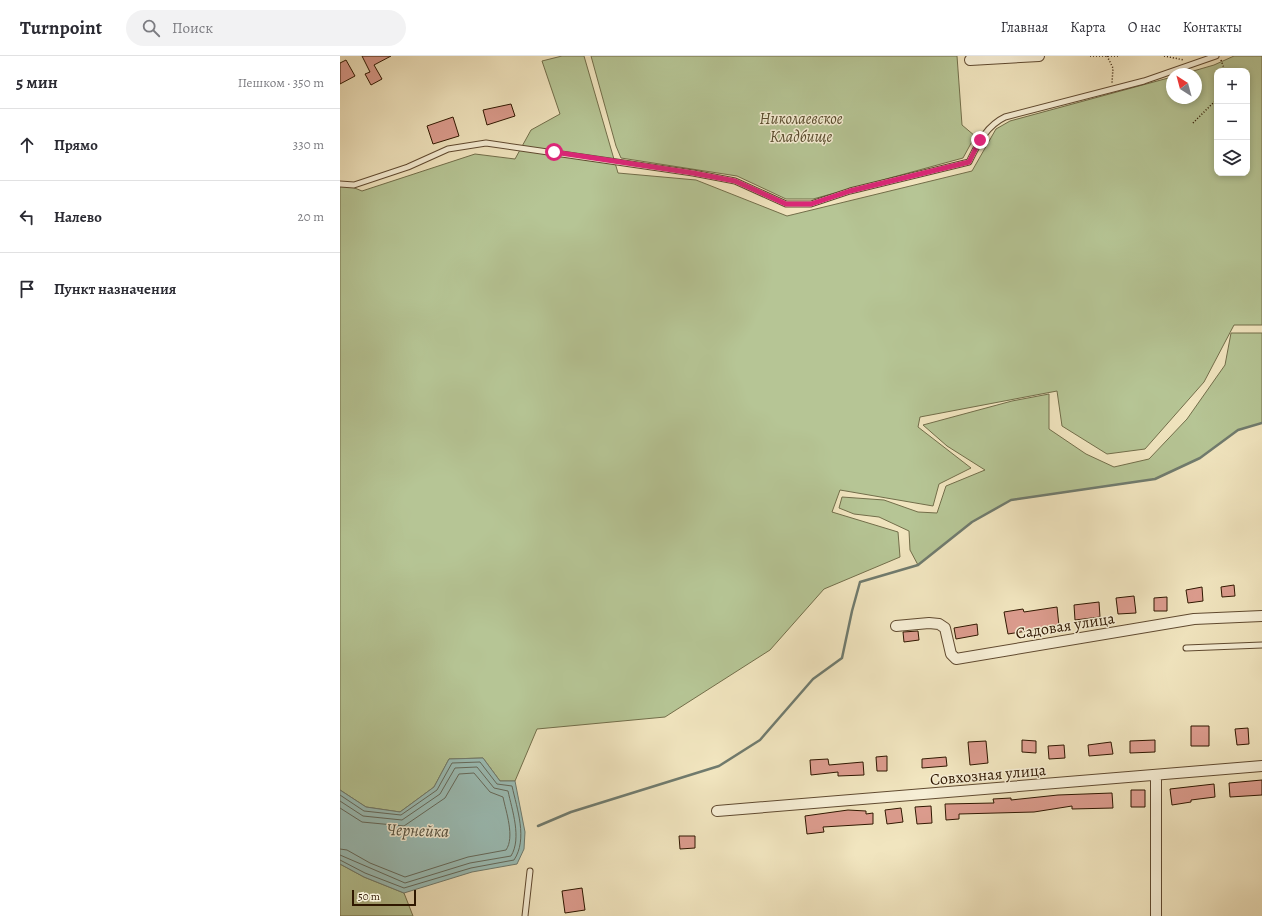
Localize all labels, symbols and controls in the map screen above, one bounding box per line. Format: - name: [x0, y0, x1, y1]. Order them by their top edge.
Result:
- search box: [126, 10, 406, 46]
- text: Turnpoint: [20, 15, 102, 41]
- icon: search: [140, 17, 162, 39]
- text: Поиск: [172, 18, 213, 38]
- text: Главная: [1001, 18, 1048, 37]
- text: Карта: [1070, 18, 1106, 37]
- text: О нас: [1128, 18, 1161, 37]
- text: Контакты: [1183, 18, 1242, 37]
- north arrow: [1166, 68, 1202, 104]
- map controls: [1214, 68, 1250, 176]
- button: +: [1214, 68, 1250, 104]
- text: 5 мин: [16, 71, 58, 94]
- text: Пешком · 350 m: [238, 74, 324, 91]
- button: −: [1214, 104, 1250, 140]
- park label: Николаевское Кладбище: [759, 108, 843, 148]
- route end: [971, 131, 989, 149]
- icon: ahead: [16, 134, 38, 156]
- text: Прямо: [54, 135, 98, 155]
- text: 330 m: [293, 136, 324, 153]
- button: layers: [1214, 140, 1250, 176]
- route start: [545, 143, 563, 161]
- icon: left: [16, 206, 38, 228]
- text: Налево: [54, 207, 102, 227]
- text: 20 m: [298, 208, 324, 225]
- icon: arrive: [16, 278, 38, 300]
- text: Пункт назначения: [54, 279, 176, 299]
- street label: Садовая улица: [1014, 607, 1117, 645]
- street label: Совхозная улица: [929, 759, 1048, 791]
- water label: Чернейка: [386, 818, 450, 843]
- scale bar: [352, 888, 416, 907]
- text: 50 m: [358, 889, 380, 904]

